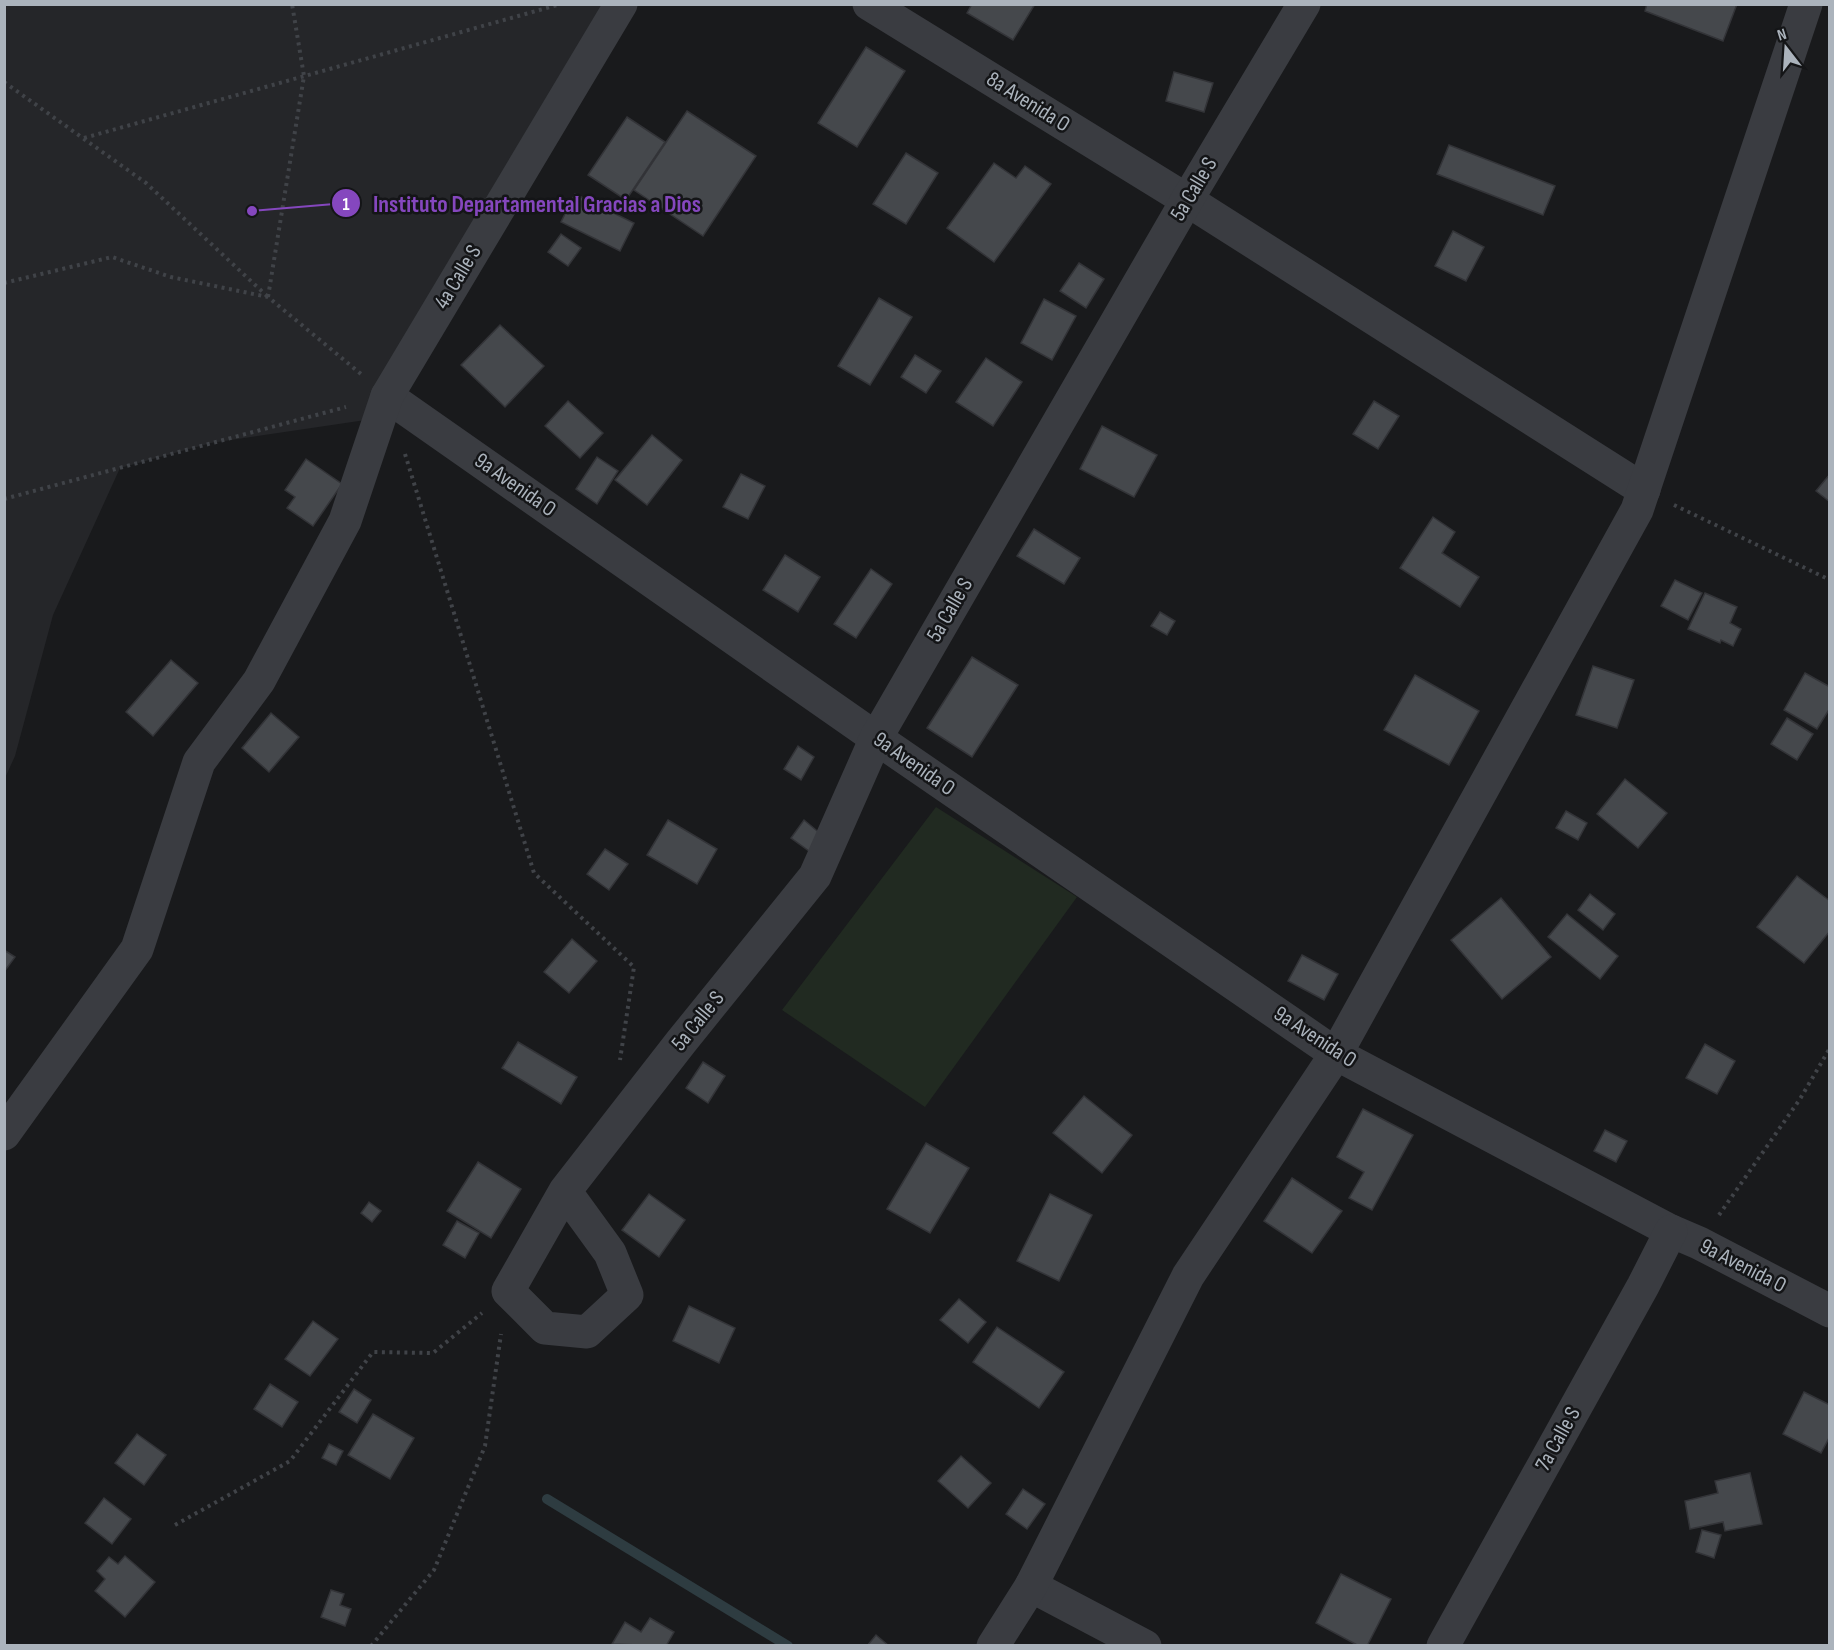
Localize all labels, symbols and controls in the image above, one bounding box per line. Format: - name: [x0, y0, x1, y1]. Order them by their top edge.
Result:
- north arrow: [1756, 18, 1816, 78]
- text: N: [1775, 25, 1789, 45]
- street label: 8a Avenida O: [981, 66, 1075, 138]
- street label: 5a Calle S: [1165, 152, 1223, 226]
- callout: Instituto Departamental Gracias a Dios: [331, 182, 713, 224]
- text: Instituto Departamental Gracias a Dios: [373, 190, 701, 219]
- text: 1: [342, 194, 350, 215]
- street label: 4a Calle S: [428, 240, 488, 314]
- street label: 9a Avenida O: [469, 447, 561, 523]
- street label: 5a Calle S: [921, 573, 979, 647]
- street label: 9a Avenida O: [868, 726, 960, 802]
- street label: 5a Calle S: [666, 985, 730, 1057]
- street label: 9a Avenida O: [1268, 1000, 1362, 1074]
- street label: 9a Avenida O: [1695, 1233, 1791, 1299]
- street label: 7a Calle S: [1529, 1402, 1587, 1476]

